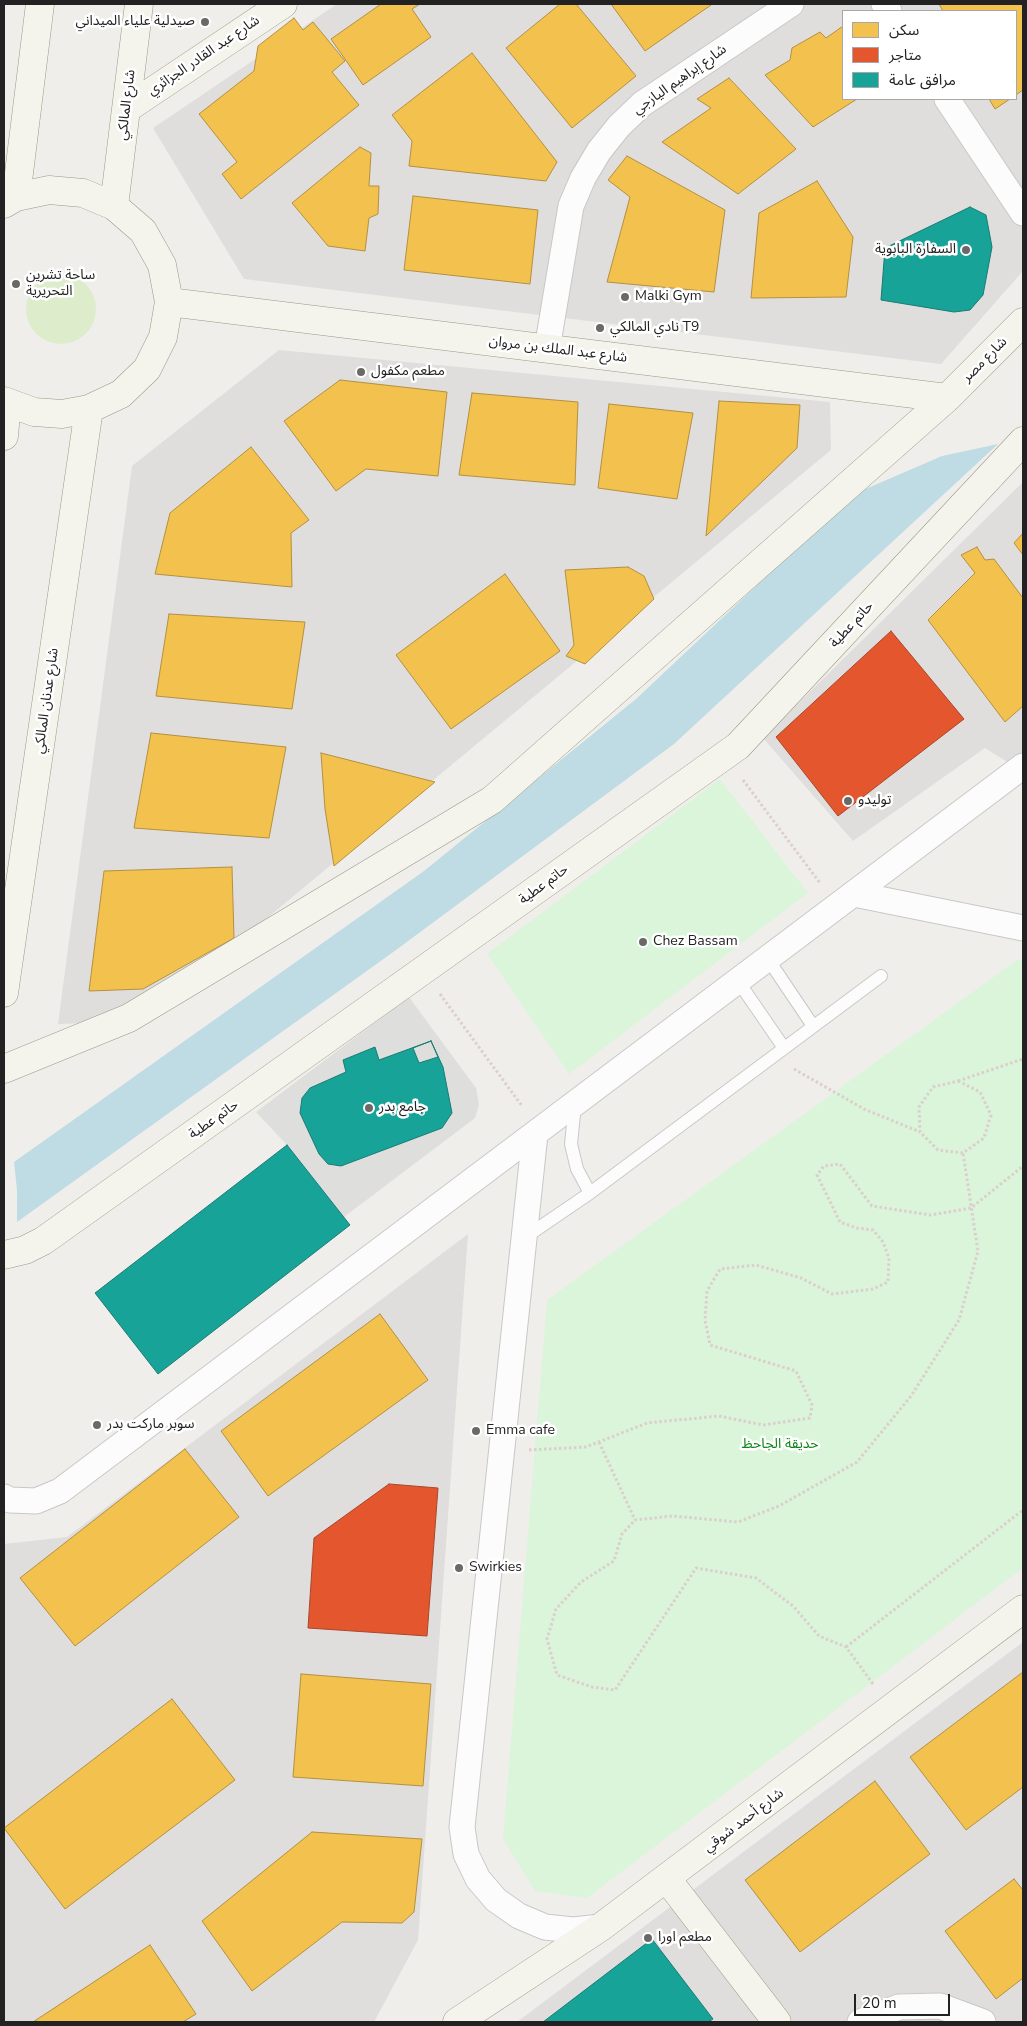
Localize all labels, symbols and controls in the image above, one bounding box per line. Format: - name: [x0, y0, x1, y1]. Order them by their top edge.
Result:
- legend: [842, 10, 1017, 100]
- street label: شارع عبد القادر الجزائري: [145, 12, 263, 100]
- place label: صيدلية علياء الميداني: [75, 14, 195, 30]
- marker: صيدلية علياء الميداني: [199, 16, 211, 28]
- text: سكن: [889, 20, 919, 40]
- street label: شارع إبراهيم اليازجي: [630, 41, 730, 119]
- text: متاجر: [889, 45, 922, 65]
- street label: شارع المالكي: [114, 69, 140, 141]
- text: مرافق عامة: [889, 70, 956, 90]
- place label: السفارة البابوية: [875, 242, 956, 258]
- marker: السفارة البابوية: [960, 244, 972, 256]
- place label: ساحة تشرين التحريرية: [26, 268, 95, 300]
- marker: ساحة تشرين التحريرية: [10, 278, 22, 290]
- place label: Malki Gym: [635, 289, 702, 305]
- marker: Malki Gym: [619, 291, 631, 303]
- place label: نادي المالكي T9: [610, 320, 699, 336]
- marker: نادي المالكي T9: [594, 322, 606, 334]
- street label: شارع عبد الملك بن مروان: [488, 333, 628, 367]
- street label: شارع مصر: [959, 334, 1011, 386]
- place label: مطعم مكفول: [371, 364, 445, 380]
- marker: مطعم مكفول: [355, 366, 367, 378]
- street label: حاتم عطية: [826, 598, 878, 652]
- street label: شارع عدنان المالكي: [31, 647, 63, 755]
- place label: توليدو: [858, 793, 891, 809]
- marker: توليدو: [842, 795, 854, 807]
- street label: حاتم عطية: [516, 861, 572, 909]
- place label: Chez Bassam: [653, 934, 738, 950]
- marker: Chez Bassam: [637, 936, 649, 948]
- street label: حاتم عطية: [186, 1097, 242, 1143]
- place label: جامع بدر: [379, 1100, 426, 1116]
- marker: جامع بدر: [363, 1102, 375, 1114]
- place label: سوبر ماركت بدر: [107, 1417, 195, 1433]
- marker: سوبر ماركت بدر: [91, 1419, 103, 1431]
- place label: Emma cafe: [486, 1423, 555, 1439]
- marker: Emma cafe: [470, 1425, 482, 1437]
- park label: حديقة الجاحظ: [741, 1437, 819, 1453]
- place label: Swirkies: [469, 1560, 522, 1576]
- marker: Swirkies: [453, 1562, 465, 1574]
- street label: شارع أحمد شوقي: [701, 1785, 787, 1857]
- place label: مطعم اورا: [658, 1930, 712, 1946]
- marker: مطعم اورا: [642, 1932, 654, 1944]
- scale bar: [857, 1984, 953, 2016]
- text: 20 m: [862, 1993, 897, 2013]

